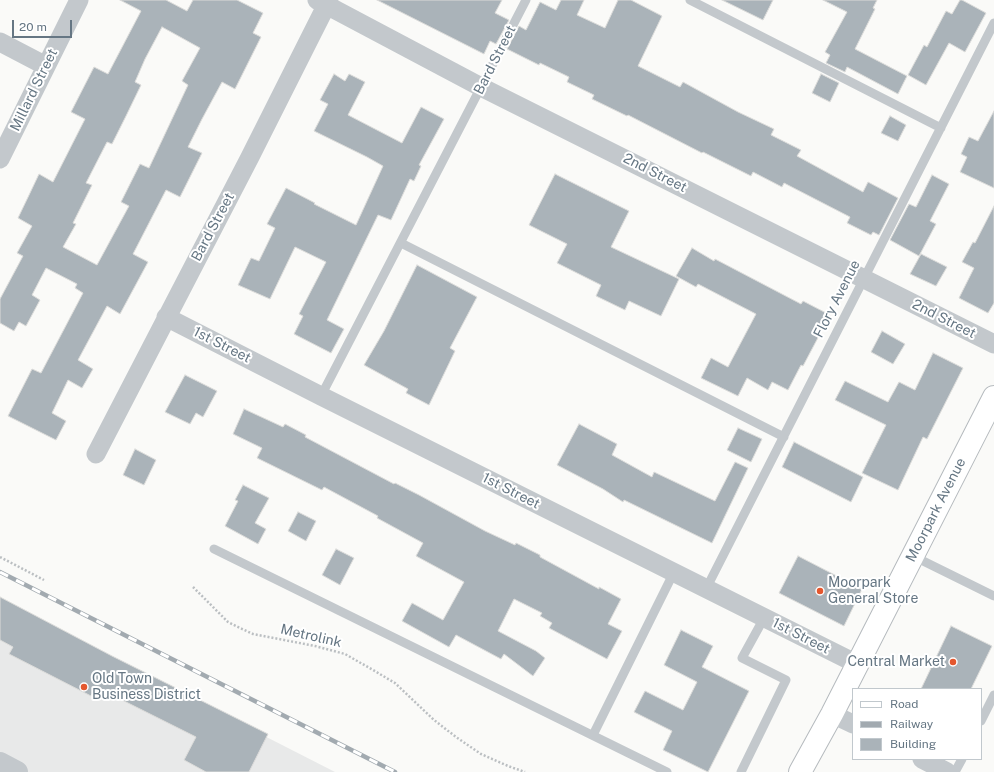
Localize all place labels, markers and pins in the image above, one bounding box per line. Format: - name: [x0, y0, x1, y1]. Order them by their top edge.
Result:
- place label: Moorpark General Store: [828, 575, 918, 608]
- marker: Moorpark General Store: [815, 586, 825, 596]
- place label: Central Market: [847, 654, 945, 670]
- marker: Central Market: [948, 657, 958, 667]
- place label: Old Town Business District: [92, 671, 201, 704]
- marker: Old Town Business District: [79, 682, 89, 692]

